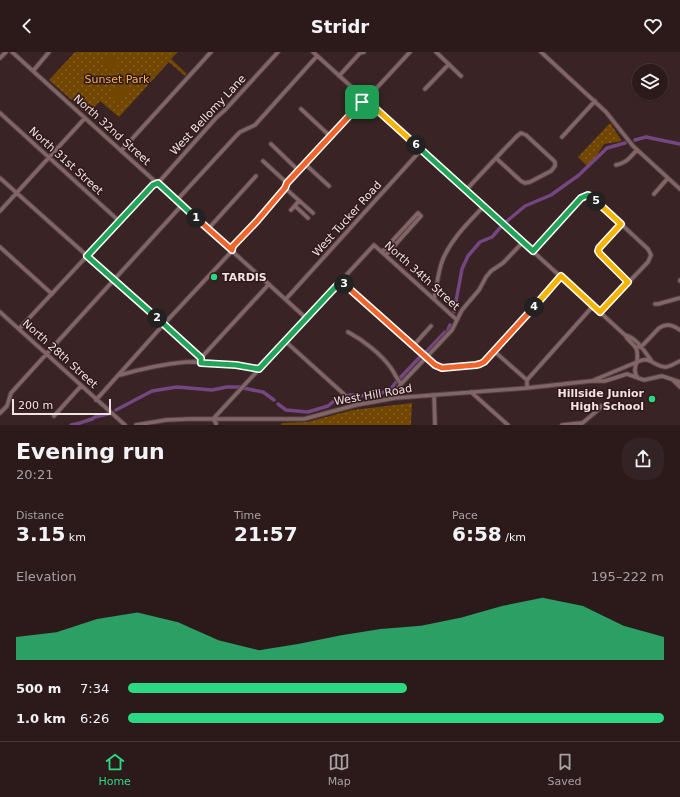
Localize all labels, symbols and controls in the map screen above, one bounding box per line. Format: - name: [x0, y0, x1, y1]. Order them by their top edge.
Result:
- icon: back: [16, 15, 38, 37]
- icon: heart: [642, 15, 664, 37]
- text: Stridr: [311, 16, 369, 37]
- map controls: [632, 64, 668, 100]
- button: layers: [632, 64, 668, 100]
- street label: West Bellomy Lane: [167, 72, 249, 158]
- park label: Sunset Park: [84, 73, 150, 86]
- pin: [345, 85, 379, 119]
- icon: arrive: [351, 91, 373, 113]
- street label: North 32nd Street: [71, 92, 154, 168]
- street label: North 31st Street: [26, 124, 106, 198]
- pin: 6: [406, 135, 426, 155]
- text: 6: [412, 138, 420, 151]
- street label: West Tucker Road: [310, 179, 384, 259]
- pin: 5: [586, 191, 606, 211]
- text: 5: [592, 194, 600, 207]
- pin: 1: [186, 208, 206, 228]
- text: 1: [192, 211, 200, 224]
- street label: North 34th Street: [382, 239, 463, 314]
- place label: TARDIS: [222, 271, 267, 284]
- marker: TARDIS: [209, 272, 219, 282]
- pin: 3: [334, 274, 354, 294]
- text: 3: [340, 277, 348, 290]
- pin: 4: [524, 297, 544, 317]
- text: 4: [530, 300, 538, 313]
- pin: 2: [147, 308, 167, 328]
- text: 2: [153, 311, 161, 324]
- street label: North 28th Street: [20, 317, 101, 392]
- street label: West Hill Road: [333, 382, 413, 408]
- place label: Hillside Junior High School: [557, 387, 645, 413]
- marker: Hillside Junior High School: [647, 394, 657, 404]
- scale bar: [12, 397, 111, 416]
- text: 200 m: [18, 399, 53, 412]
- button: share: [622, 438, 664, 480]
- text: Evening run: [16, 439, 165, 464]
- text: 20:21: [16, 467, 53, 482]
- text: Distance: [16, 509, 64, 522]
- text: Time: [234, 509, 261, 522]
- text: Pace: [452, 509, 478, 522]
- text: 3.15: [16, 522, 65, 546]
- text: 21:57: [234, 522, 298, 546]
- text: 6:58: [452, 522, 502, 546]
- text: km: [65, 531, 86, 544]
- text: /km: [502, 531, 526, 544]
- text: Elevation: [16, 569, 76, 584]
- text: 195–222 m: [591, 569, 664, 584]
- text: 500 m: [16, 681, 61, 696]
- text: 7:34: [80, 681, 109, 696]
- text: 1.0 km: [16, 711, 66, 726]
- text: 6:26: [80, 711, 109, 726]
- tab: Home: [98, 751, 131, 788]
- tab: Map: [328, 751, 351, 788]
- tab: Saved: [548, 751, 582, 788]

